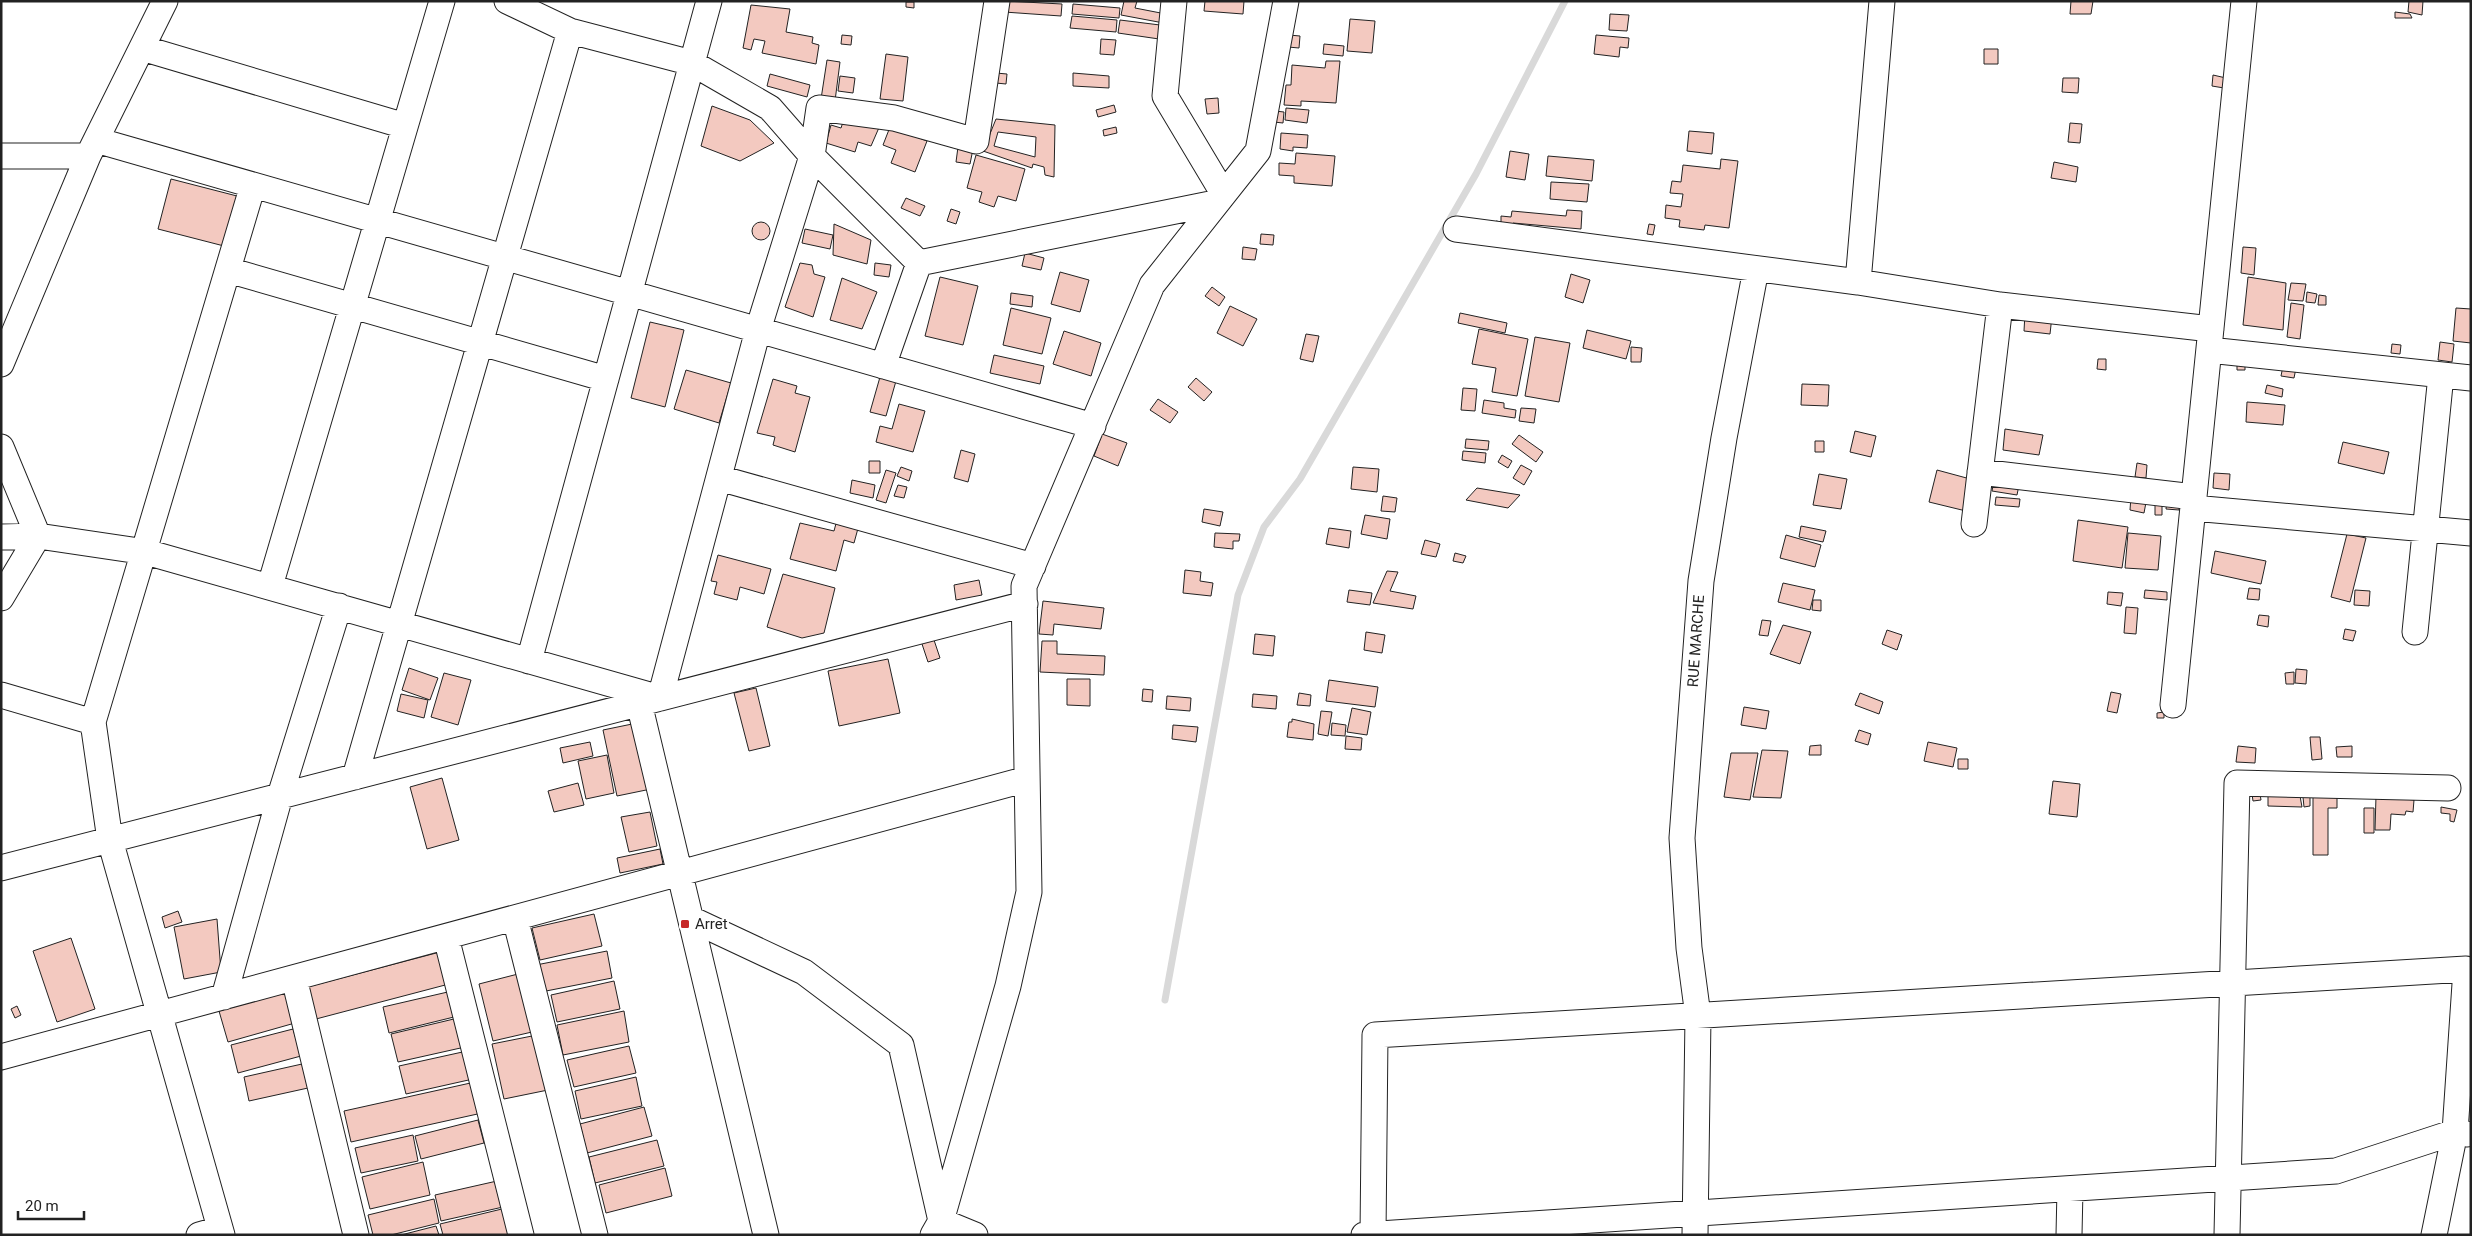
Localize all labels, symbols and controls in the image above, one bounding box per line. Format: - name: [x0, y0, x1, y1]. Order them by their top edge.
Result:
- street label: RUE MARCHE: [1684, 594, 1708, 688]
- place label: Arret: [695, 915, 728, 933]
- marker: Arret: [679, 918, 691, 930]
- scale bar: [18, 1188, 84, 1220]
- text: 20 m: [25, 1197, 59, 1215]

